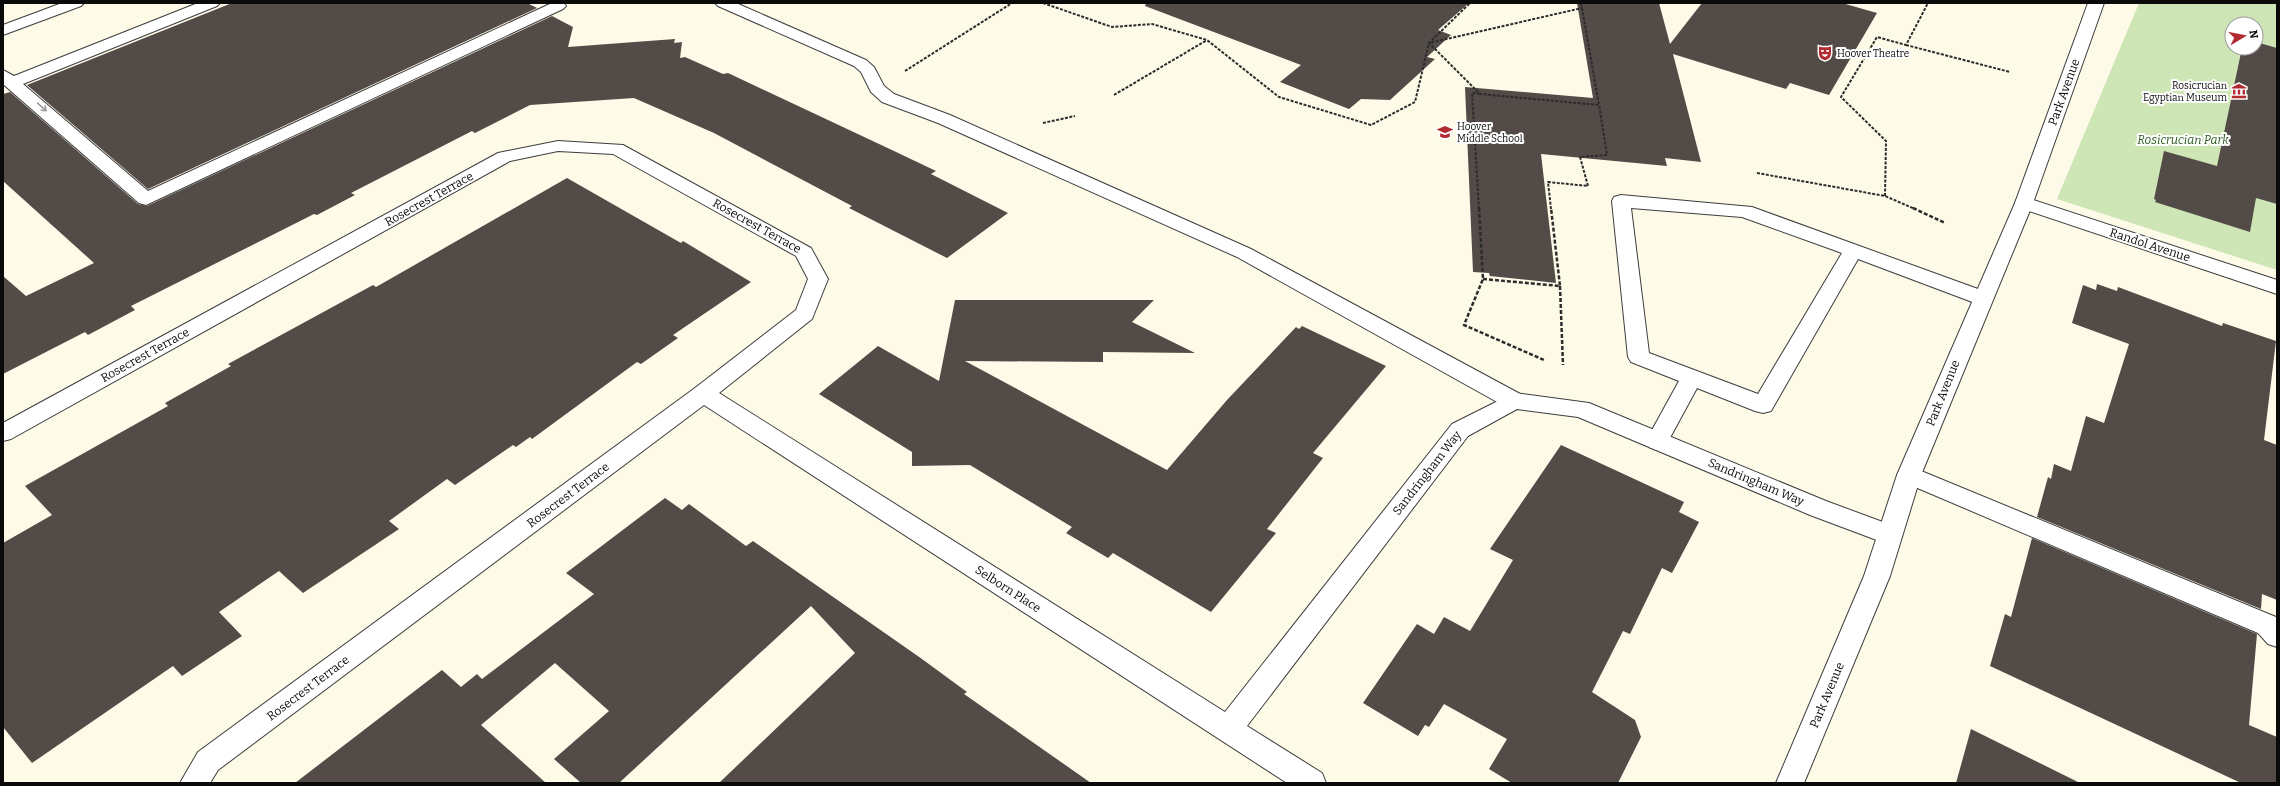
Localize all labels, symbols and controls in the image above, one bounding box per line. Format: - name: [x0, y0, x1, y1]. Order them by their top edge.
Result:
- north arrow: [2224, 16, 2264, 56]
- text: N: [2246, 29, 2261, 40]
- theatre icon: Hoover Theatre: [1816, 44, 1834, 62]
- place label: Hoover Theatre: [1837, 48, 1909, 60]
- street label: Park Avenue: [2045, 57, 2083, 127]
- place label: Rosicrucian Egyptian Museum: [2143, 80, 2228, 104]
- museum icon: Rosicrucian Egyptian Museum: [2230, 82, 2248, 100]
- one-way arrow: [37, 103, 48, 112]
- place label: Hoover Middle School: [1457, 121, 1523, 145]
- school or university icon: Hoover Middle School: [1436, 123, 1454, 141]
- park label: Rosicrucian Park: [2137, 133, 2229, 147]
- street label: Rosecrest Terrace: [382, 169, 476, 229]
- street label: Rosecrest Terrace: [710, 196, 804, 256]
- street label: Randol Avenue: [2108, 225, 2192, 265]
- street label: Rosecrest Terrace: [98, 325, 192, 385]
- street label: Park Avenue: [1923, 358, 1963, 428]
- street label: Sandringham Way: [1390, 428, 1465, 518]
- street label: Sandringham Way: [1706, 455, 1807, 509]
- street label: Rosecrest Terrace: [524, 460, 612, 530]
- street label: Selborn Place: [973, 563, 1043, 615]
- street label: Rosecrest Terrace: [264, 653, 352, 723]
- street label: Park Avenue: [1807, 660, 1847, 730]

